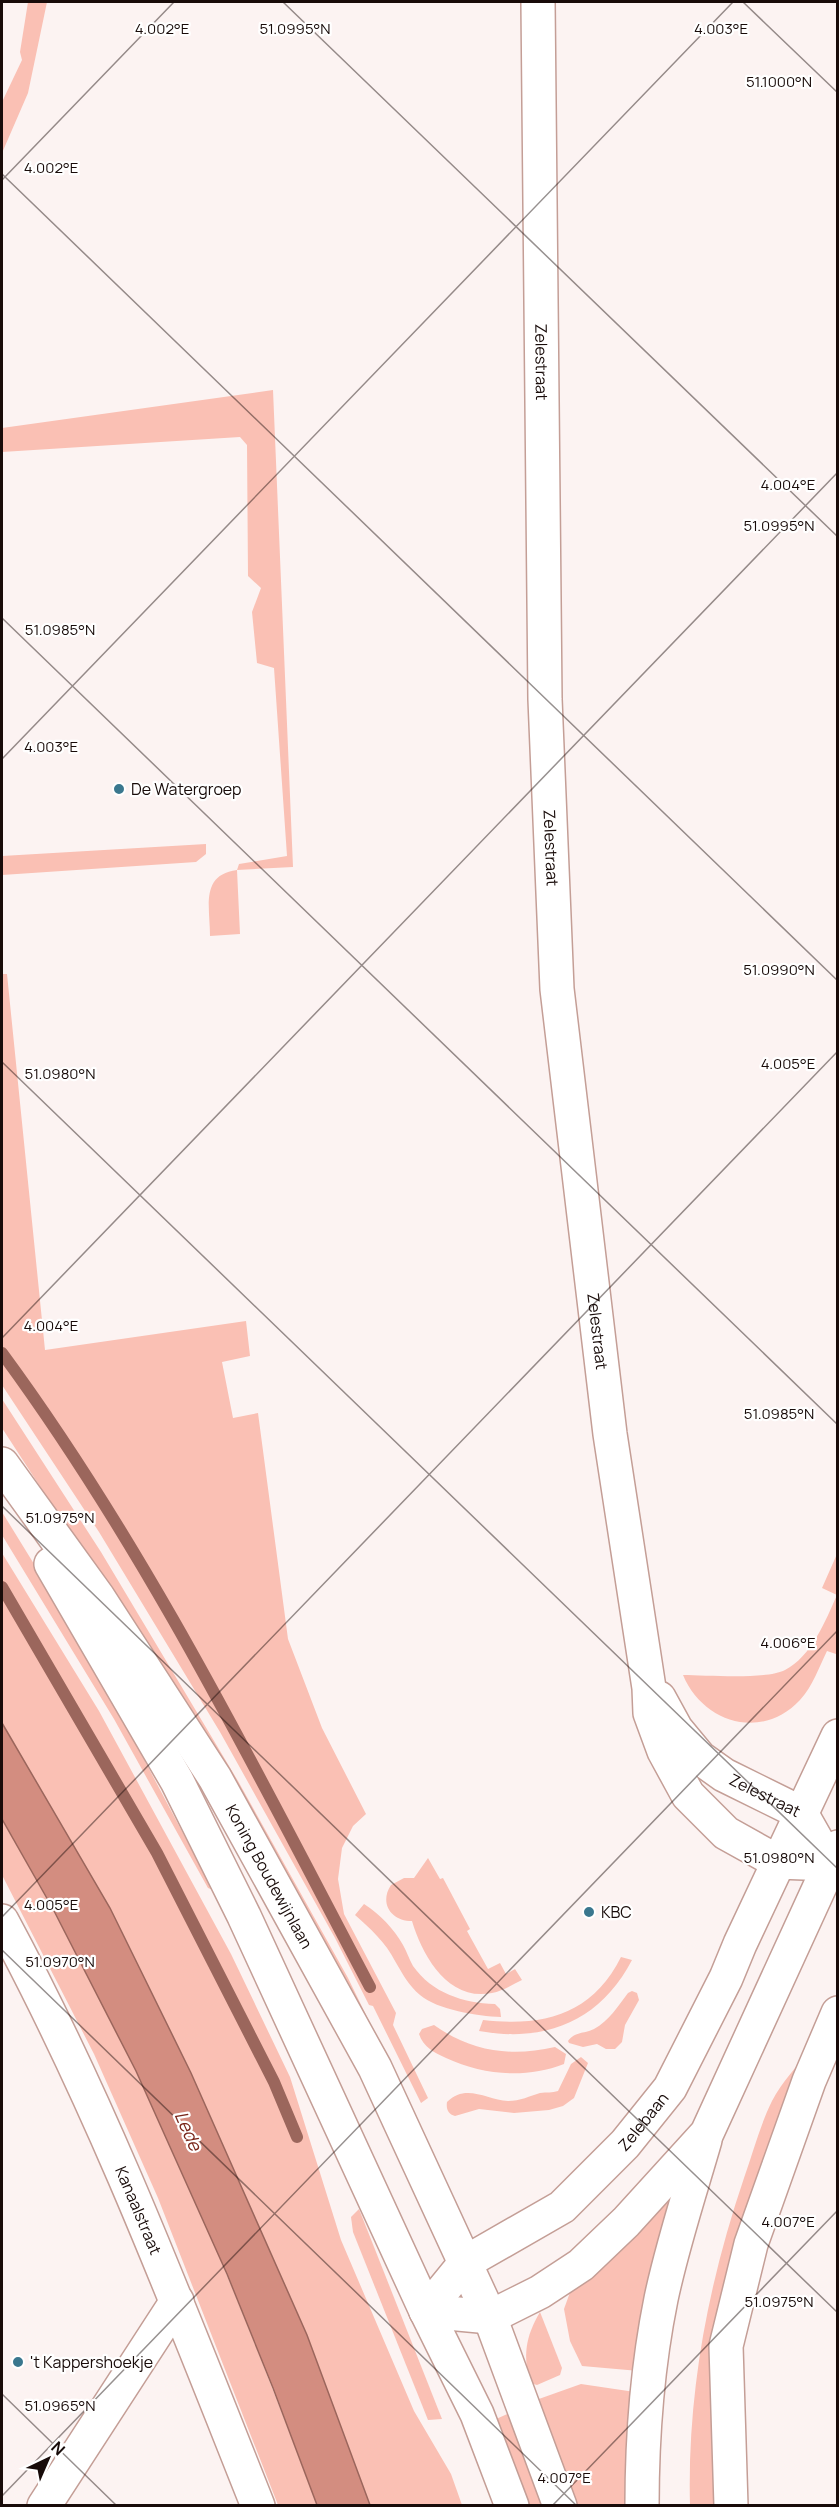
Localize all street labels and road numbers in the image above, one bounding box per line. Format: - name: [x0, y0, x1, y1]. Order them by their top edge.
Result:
- street label: Zelestraat: [530, 323, 553, 400]
- street label: Zelestraat: [539, 809, 564, 887]
- street label: Zelestraat: [582, 1292, 613, 1371]
- street label: Zelestraat: [726, 1768, 804, 1822]
- street label: Koning Boudewijnlaan: [221, 1800, 318, 1953]
- street label: Zelebaan: [613, 2088, 673, 2156]
- street label: Kanaalstraat: [110, 2163, 167, 2258]

